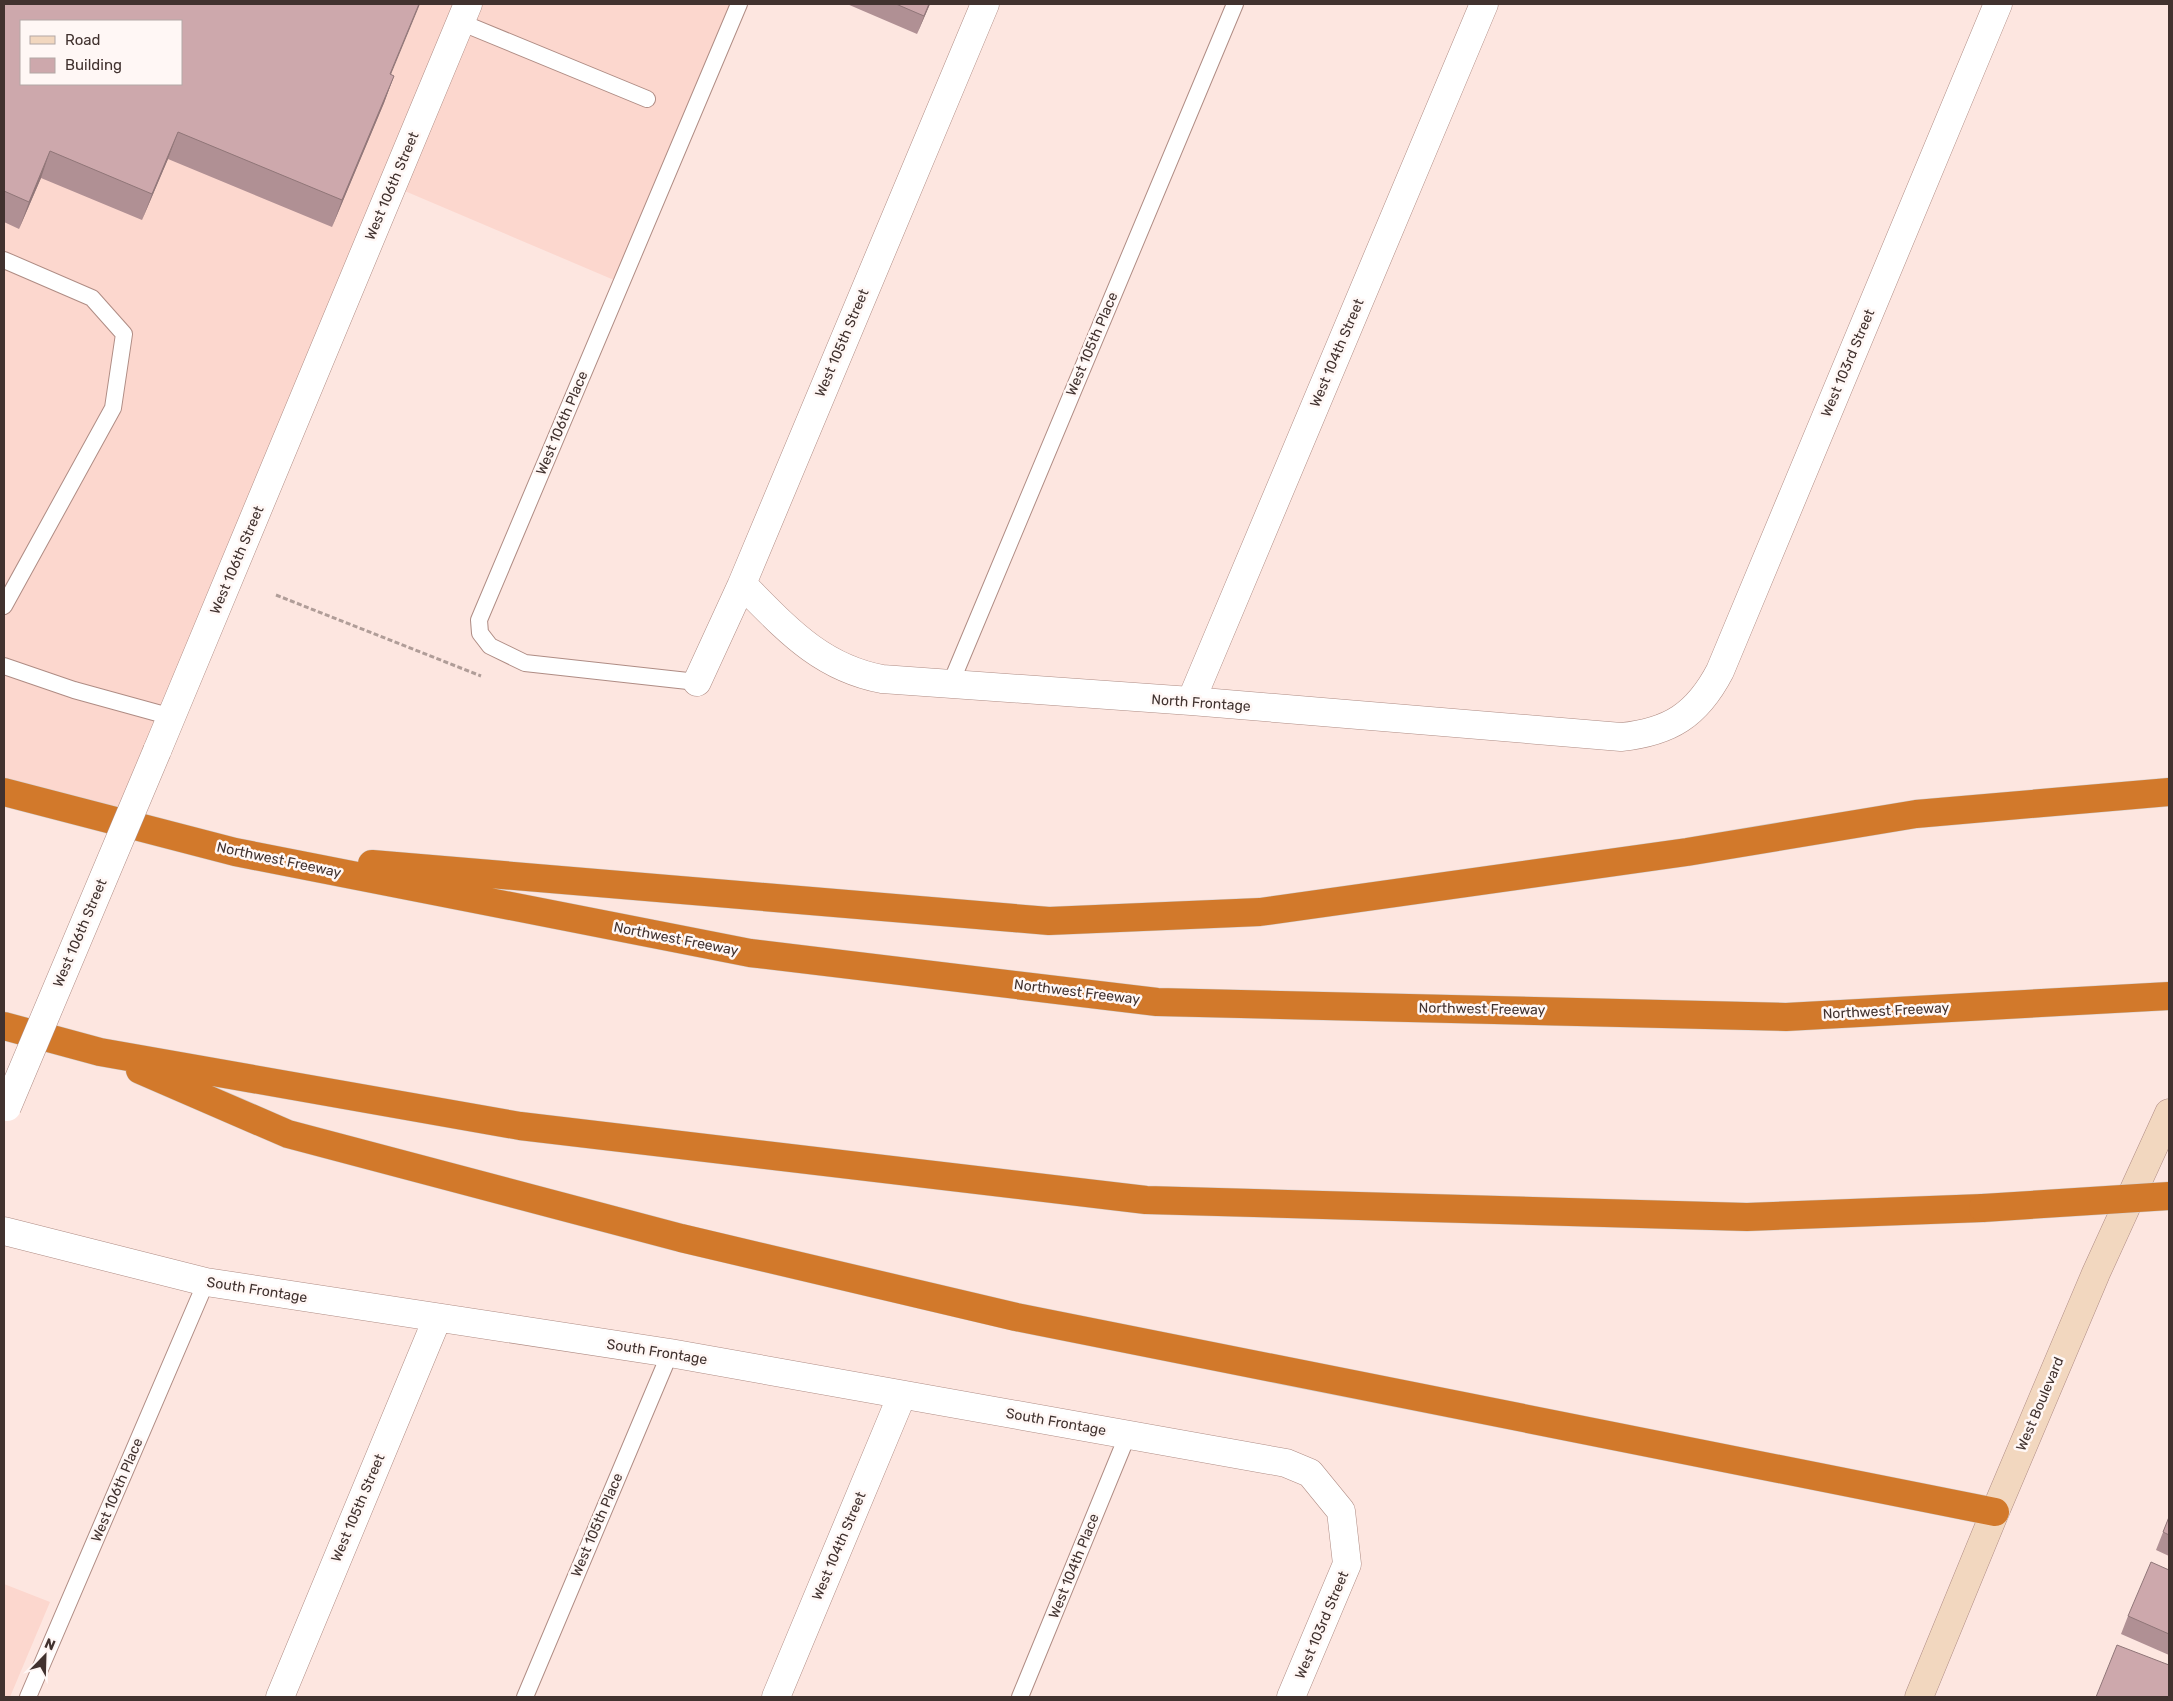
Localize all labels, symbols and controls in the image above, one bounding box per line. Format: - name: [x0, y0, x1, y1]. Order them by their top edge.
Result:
- legend: [20, 20, 182, 85]
- text: Road: [65, 31, 101, 49]
- text: Building: [65, 56, 122, 74]
- street label: West 106th Street: [362, 129, 423, 243]
- street label: West 105th Street: [812, 286, 873, 400]
- street label: West 105th Place: [1062, 289, 1122, 398]
- street label: West 104th Street: [1306, 296, 1368, 410]
- street label: West 103rd Street: [1818, 306, 1879, 419]
- street label: West 106th Place: [532, 368, 592, 478]
- street label: West 106th Street: [207, 503, 268, 617]
- street label: North Frontage: [1151, 691, 1251, 715]
- street label: Northwest Freeway: [215, 838, 343, 882]
- street label: West 106th Street: [50, 876, 111, 990]
- street label: Northwest Freeway: [612, 919, 740, 959]
- street label: Northwest Freeway: [1013, 976, 1141, 1008]
- street label: Northwest Freeway: [1418, 999, 1546, 1019]
- street label: Northwest Freeway: [1822, 999, 1950, 1023]
- street label: South Frontage: [205, 1274, 309, 1306]
- street label: South Frontage: [605, 1336, 709, 1368]
- street label: West Boulevard: [2013, 1355, 2067, 1453]
- street label: South Frontage: [1004, 1405, 1108, 1439]
- street label: West 106th Place: [87, 1435, 147, 1545]
- street label: West 105th Street: [328, 1451, 389, 1565]
- street label: West 105th Place: [567, 1470, 627, 1579]
- street label: West 104th Street: [808, 1489, 870, 1603]
- street label: West 104th Place: [1045, 1511, 1103, 1621]
- street label: West 103rd Street: [1292, 1568, 1353, 1681]
- north arrow: [20, 1631, 70, 1681]
- text: N: [42, 1635, 58, 1654]

